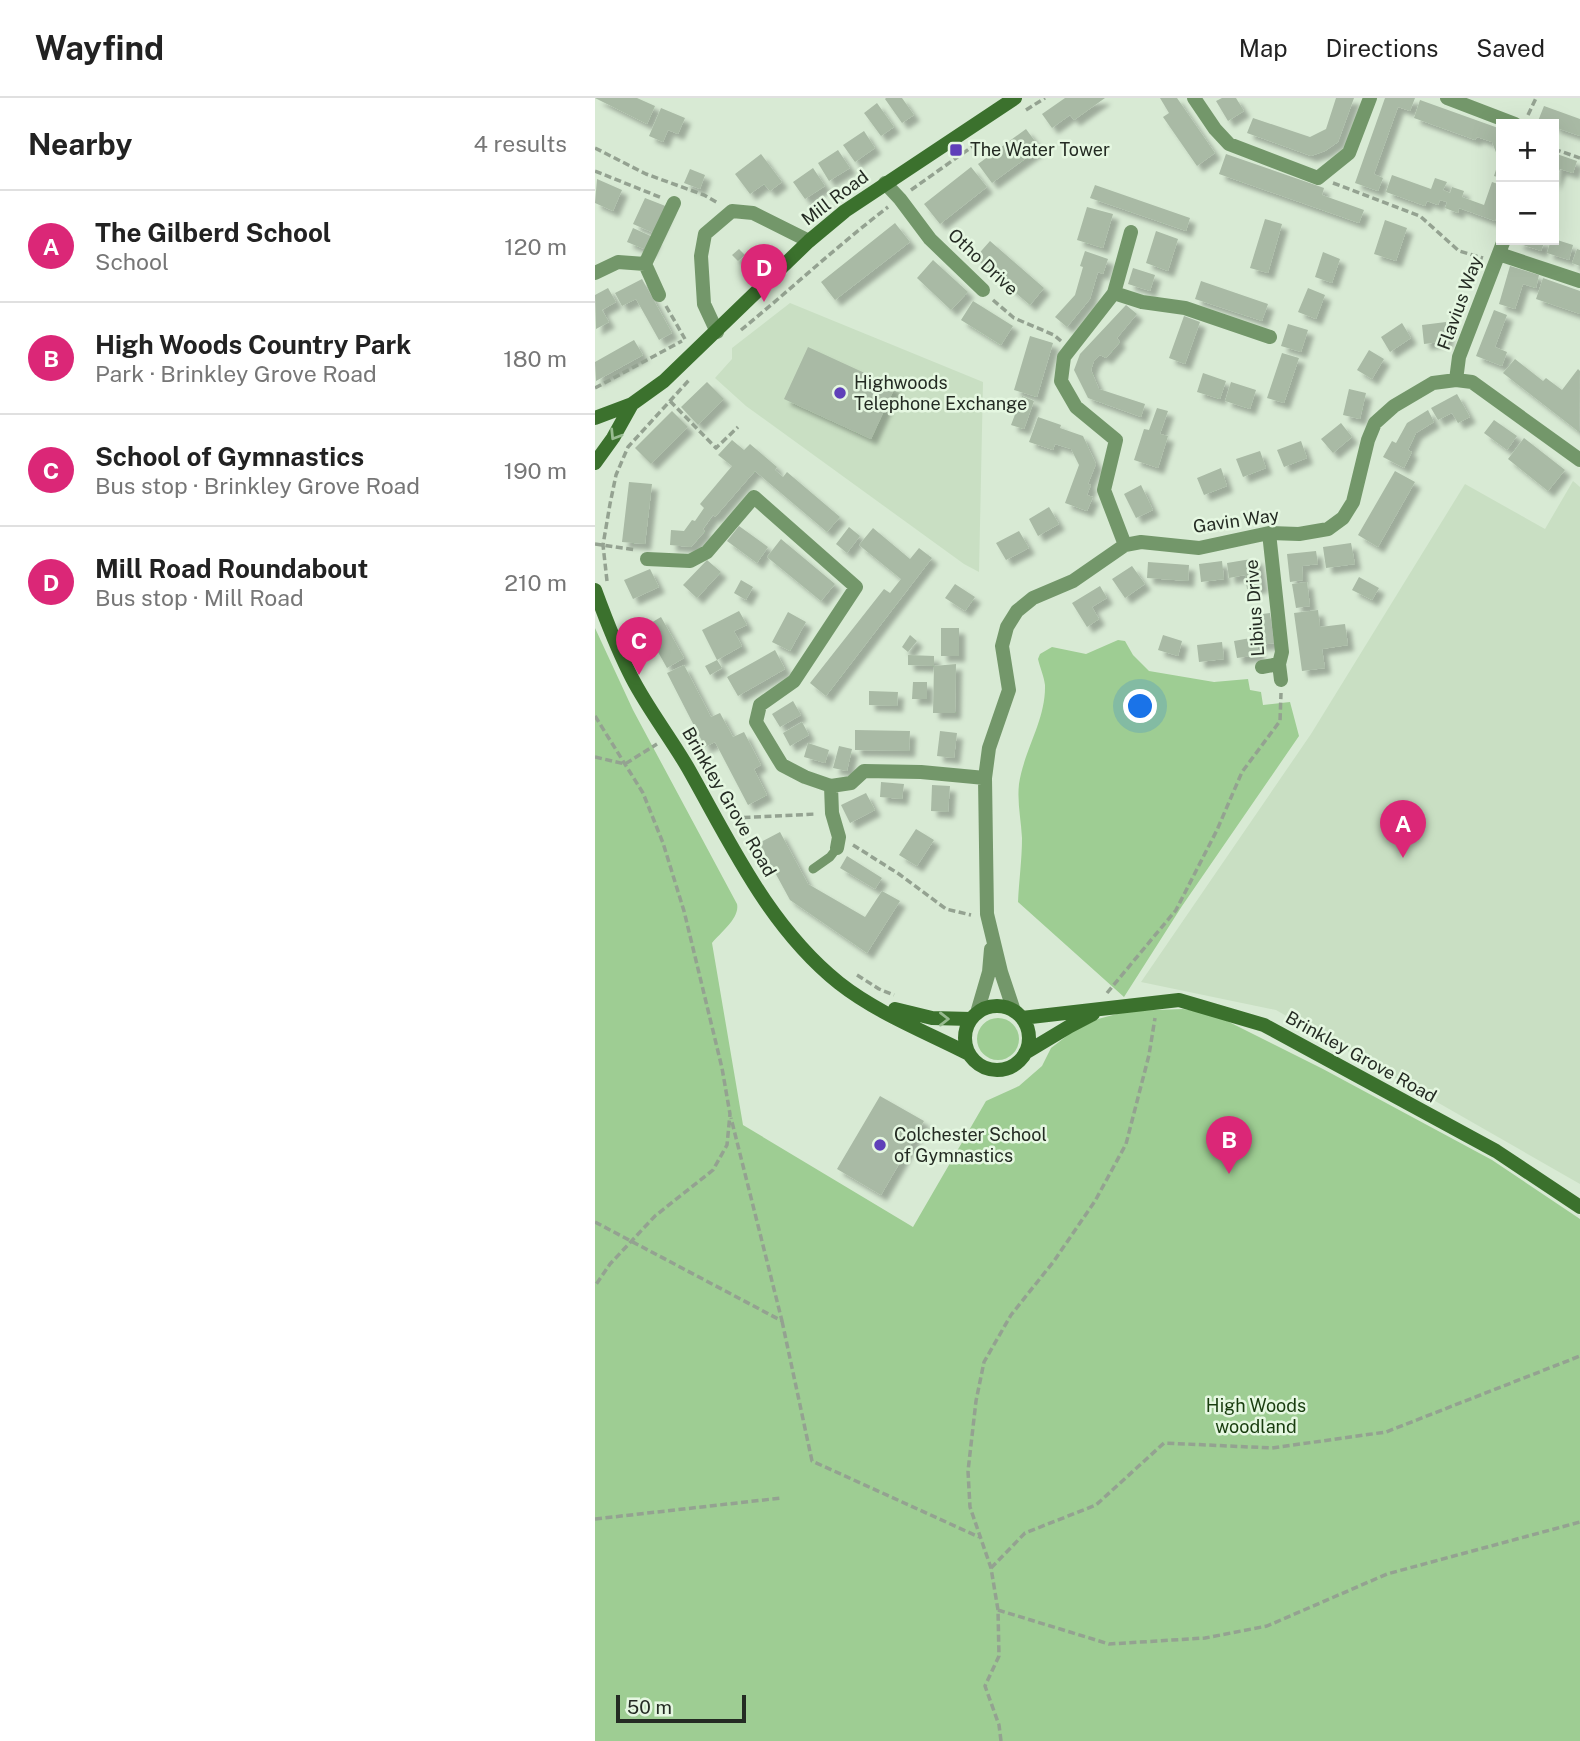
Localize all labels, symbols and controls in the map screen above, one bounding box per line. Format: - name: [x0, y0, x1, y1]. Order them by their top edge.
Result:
- text: Wayfind: [35, 29, 164, 67]
- text: Map: [1239, 34, 1288, 62]
- text: Directions: [1326, 34, 1438, 62]
- text: Saved: [1476, 34, 1545, 62]
- map controls: [1496, 119, 1559, 245]
- button: +: [1496, 119, 1559, 182]
- text: Nearby: [28, 126, 132, 162]
- text: 4 results: [473, 130, 567, 157]
- place label: The Water Tower: [970, 139, 1110, 160]
- marker: The Water Tower: [948, 142, 964, 158]
- street label: Mill Road: [797, 166, 872, 230]
- button: −: [1496, 182, 1559, 245]
- text: The Gilberd School: [95, 217, 331, 248]
- street label: Otho Drive: [944, 224, 1023, 299]
- text: A: [43, 233, 59, 260]
- text: 120 m: [504, 233, 567, 260]
- pin: D: [741, 244, 787, 302]
- text: School: [95, 248, 169, 275]
- street label: Flavius Way: [1433, 253, 1486, 353]
- text: High Woods Country Park: [95, 329, 411, 360]
- text: B: [43, 345, 59, 372]
- text: 180 m: [503, 345, 567, 372]
- text: Park · Brinkley Grove Road: [95, 360, 377, 387]
- place label: Highwoods Telephone Exchange: [854, 372, 1027, 414]
- marker: Highwoods Telephone Exchange: [832, 385, 848, 401]
- one-way arrow: [610, 427, 623, 440]
- text: School of Gymnastics: [95, 441, 364, 472]
- text: C: [43, 457, 59, 484]
- text: 190 m: [504, 457, 567, 484]
- text: Bus stop · Brinkley Grove Road: [95, 472, 420, 499]
- street label: Gavin Way: [1192, 504, 1281, 537]
- text: Mill Road Roundabout: [95, 553, 368, 584]
- street label: Libius Drive: [1241, 559, 1268, 657]
- text: D: [43, 569, 59, 596]
- text: 210 m: [504, 569, 567, 596]
- text: Bus stop · Mill Road: [95, 584, 304, 611]
- pin: C: [616, 617, 662, 675]
- your location: [1123, 689, 1157, 723]
- street label: Brinkley Grove Road: [678, 723, 781, 880]
- pin: A: [1380, 800, 1426, 858]
- street label: Brinkley Grove Road: [1282, 1006, 1440, 1107]
- one-way arrow: [939, 1011, 950, 1026]
- pin: B: [1206, 1116, 1252, 1174]
- place label: Colchester School of Gymnastics: [894, 1124, 1047, 1166]
- marker: Colchester School of Gymnastics: [872, 1137, 888, 1153]
- park label: High Woods woodland: [1206, 1395, 1306, 1437]
- scale bar: [616, 1692, 745, 1724]
- text: 50 m: [627, 1696, 672, 1718]

